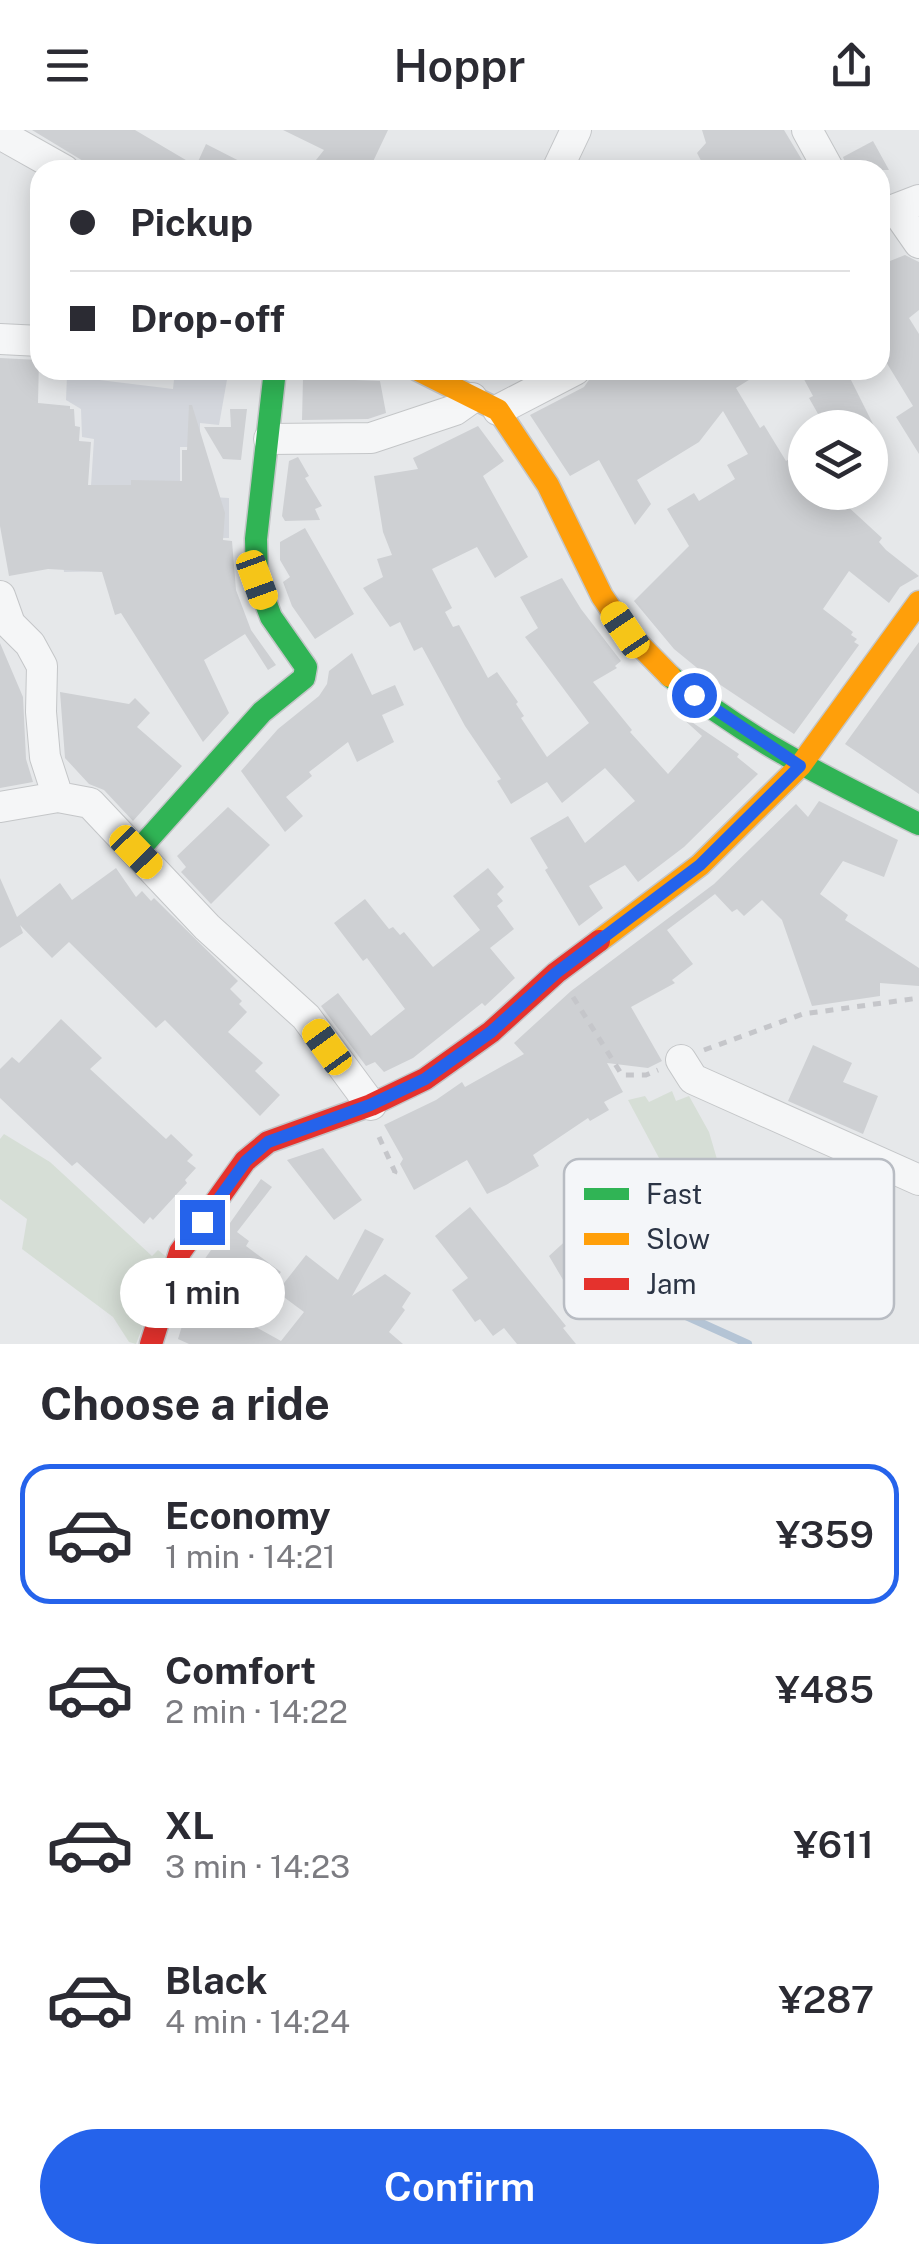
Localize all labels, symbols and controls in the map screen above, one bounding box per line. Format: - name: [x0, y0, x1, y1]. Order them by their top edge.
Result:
- icon: menu: [40, 38, 95, 93]
- icon: share: [824, 38, 879, 93]
- text: Hoppr: [393, 39, 526, 92]
- text: Pickup: [130, 200, 253, 245]
- text: Drop-off: [130, 296, 285, 341]
- map controls: [788, 410, 888, 510]
- button: layers: [788, 410, 888, 510]
- car: [233, 547, 281, 613]
- car: [596, 597, 654, 663]
- route start: [672, 673, 717, 718]
- car: [104, 820, 168, 884]
- car: [297, 1014, 357, 1080]
- legend: [564, 1159, 894, 1319]
- text: Fast: [646, 1177, 702, 1210]
- route end: [180, 1200, 225, 1245]
- text: Slow: [646, 1222, 710, 1255]
- callout: 1 min: [120, 1257, 284, 1327]
- text: Jam: [646, 1267, 697, 1300]
- text: 1 min: [164, 1274, 241, 1311]
- text: Choose a ride: [40, 1377, 330, 1430]
- icon: car: [45, 1489, 135, 1579]
- text: Economy: [165, 1493, 331, 1538]
- text: ¥359: [776, 1512, 874, 1557]
- text: 1 min · 14:21: [165, 1538, 336, 1575]
- icon: car: [45, 1644, 135, 1734]
- text: Comfort: [165, 1648, 316, 1693]
- text: ¥485: [775, 1667, 874, 1712]
- text: 2 min · 14:22: [165, 1693, 348, 1730]
- icon: car: [45, 1799, 135, 1889]
- text: XL: [165, 1803, 214, 1848]
- text: ¥611: [794, 1822, 874, 1867]
- text: 3 min · 14:23: [165, 1848, 350, 1885]
- icon: car: [45, 1954, 135, 2044]
- text: Black: [165, 1958, 268, 2003]
- text: ¥287: [779, 1977, 874, 2022]
- text: 4 min · 14:24: [165, 2003, 350, 2040]
- button: Confirm: [40, 2129, 879, 2244]

